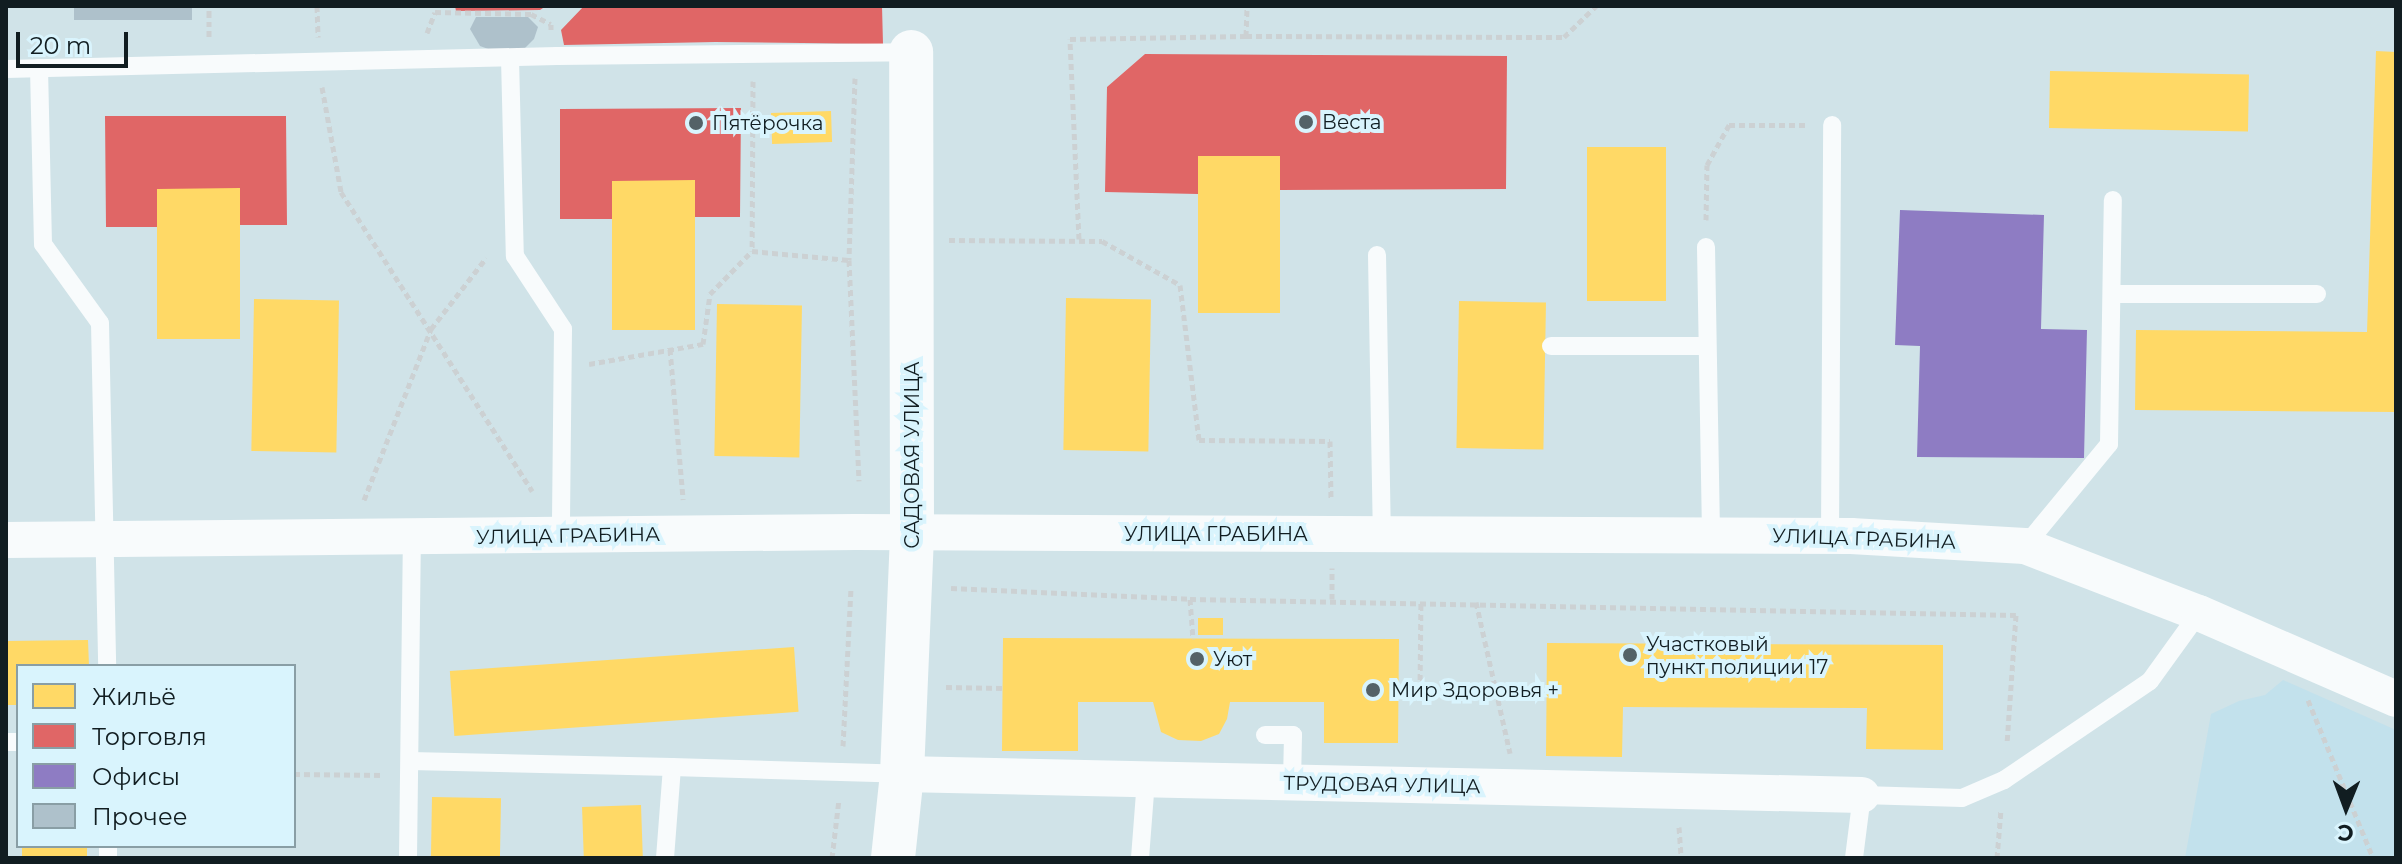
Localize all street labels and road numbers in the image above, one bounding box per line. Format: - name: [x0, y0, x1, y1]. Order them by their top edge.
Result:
- street label: САДОВАЯ УЛИЦА: [900, 361, 924, 549]
- street label: УЛИЦА ГРАБИНА: [476, 522, 660, 550]
- street label: УЛИЦА ГРАБИНА: [1124, 522, 1308, 546]
- street label: УЛИЦА ГРАБИНА: [1772, 524, 1956, 554]
- street label: ТРУДОВАЯ УЛИЦА: [1283, 771, 1481, 799]

